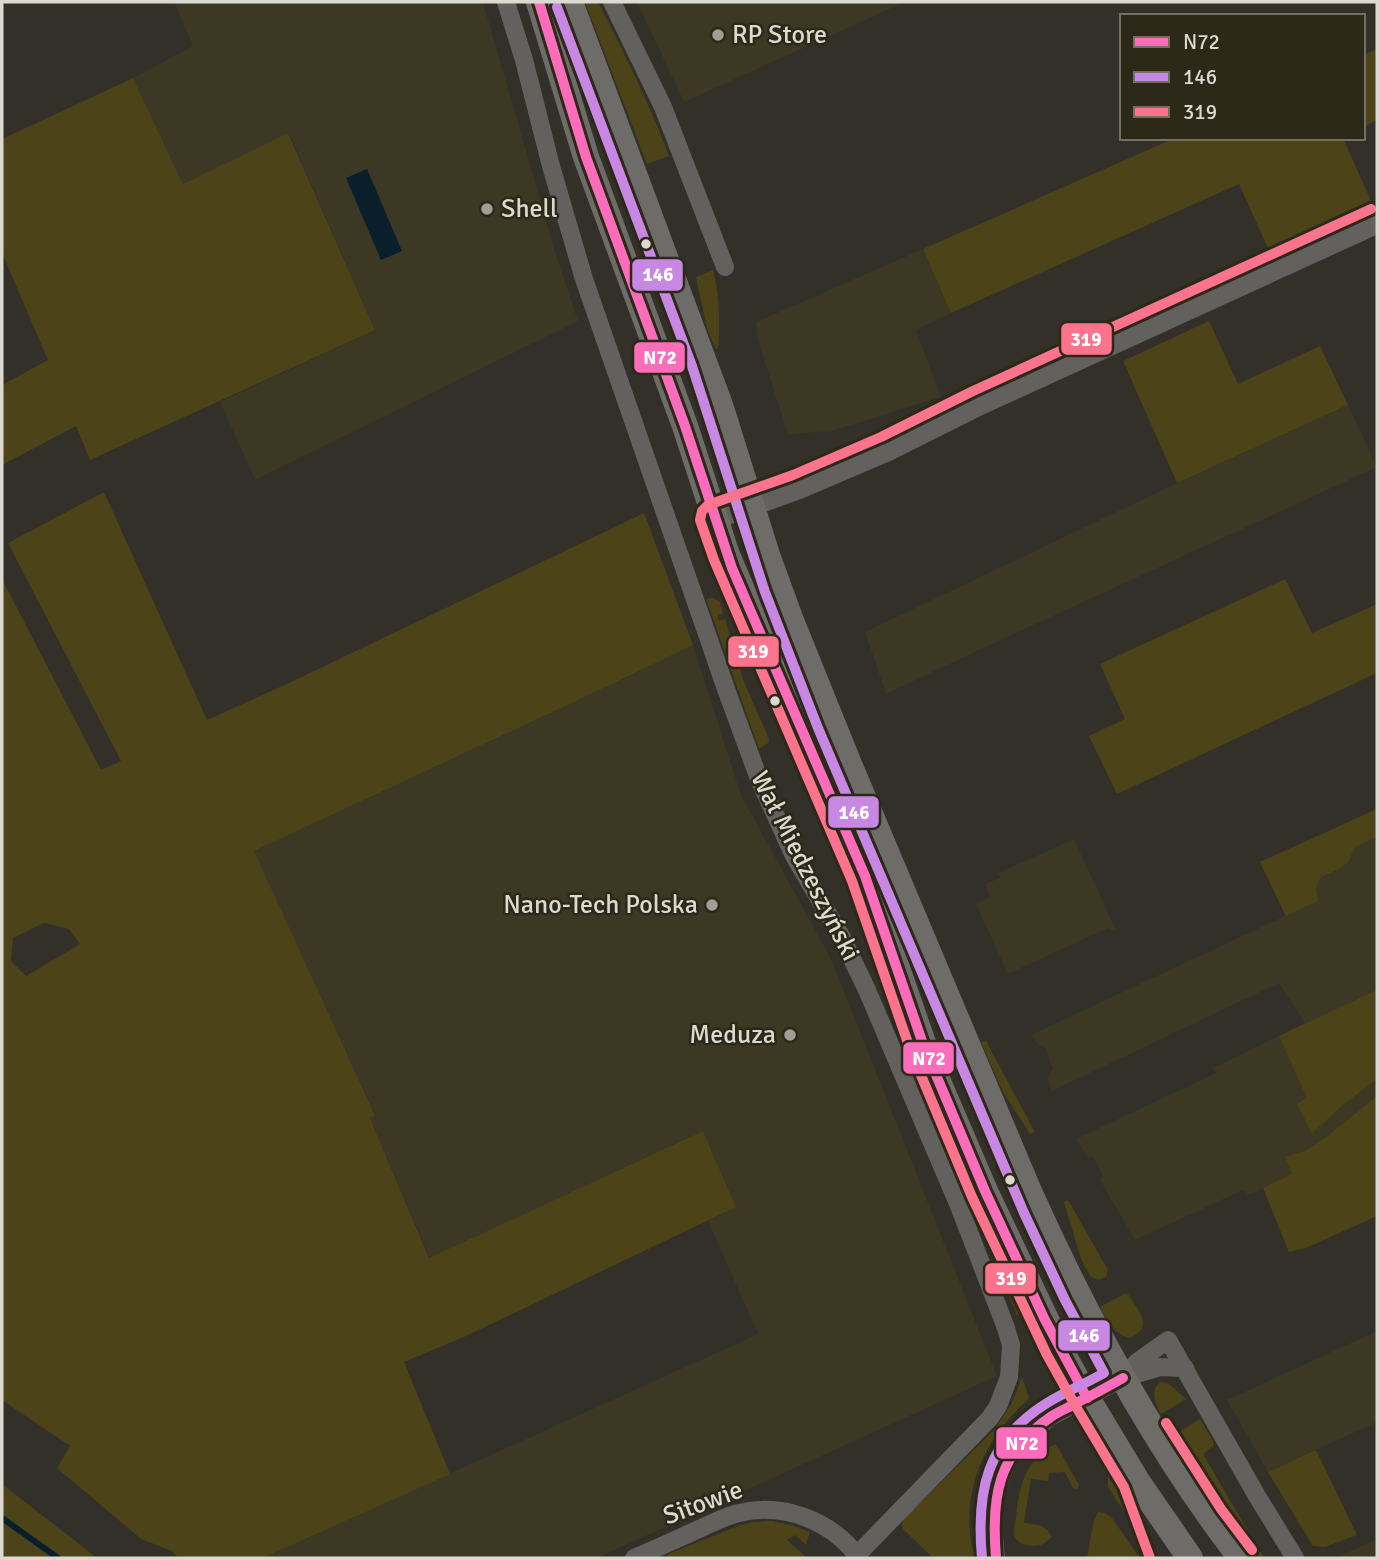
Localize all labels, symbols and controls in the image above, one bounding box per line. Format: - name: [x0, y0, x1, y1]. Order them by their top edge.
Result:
- legend: [1120, 14, 1365, 140]
- place label: RP Store: [732, 19, 827, 51]
- marker: RP Store: [710, 27, 726, 43]
- text: N72: [1183, 29, 1220, 55]
- text: 146: [1183, 64, 1217, 90]
- text: 319: [1183, 99, 1217, 125]
- place label: Shell: [501, 193, 558, 225]
- marker: Shell: [479, 201, 495, 217]
- unlabelled marker: [639, 237, 653, 251]
- line badge: 146: [631, 258, 684, 292]
- text: 146: [643, 263, 673, 287]
- line badge: 319: [1060, 322, 1113, 356]
- text: 319: [1071, 328, 1101, 352]
- line badge: N72: [633, 341, 686, 374]
- text: N72: [643, 346, 677, 370]
- line badge: 319: [727, 635, 780, 668]
- text: 319: [738, 640, 768, 664]
- unlabelled marker: [768, 694, 782, 708]
- street label: Wał Miedzeszyński: [743, 766, 867, 966]
- line badge: 146: [827, 795, 880, 829]
- text: 146: [839, 801, 869, 825]
- place label: Nano-Tech Polska: [503, 889, 698, 921]
- marker: Nano-Tech Polska: [704, 897, 720, 913]
- place label: Meduza: [689, 1019, 776, 1051]
- marker: Meduza: [782, 1027, 798, 1043]
- line badge: N72: [902, 1041, 955, 1075]
- text: N72: [912, 1047, 946, 1071]
- unlabelled marker: [1003, 1173, 1017, 1187]
- line badge: 319: [984, 1262, 1037, 1295]
- text: 319: [996, 1267, 1026, 1291]
- line badge: 146: [1057, 1319, 1111, 1352]
- text: 146: [1069, 1324, 1099, 1348]
- line badge: N72: [995, 1426, 1048, 1460]
- text: N72: [1005, 1432, 1039, 1456]
- street label: Sitowie: [659, 1474, 747, 1532]

